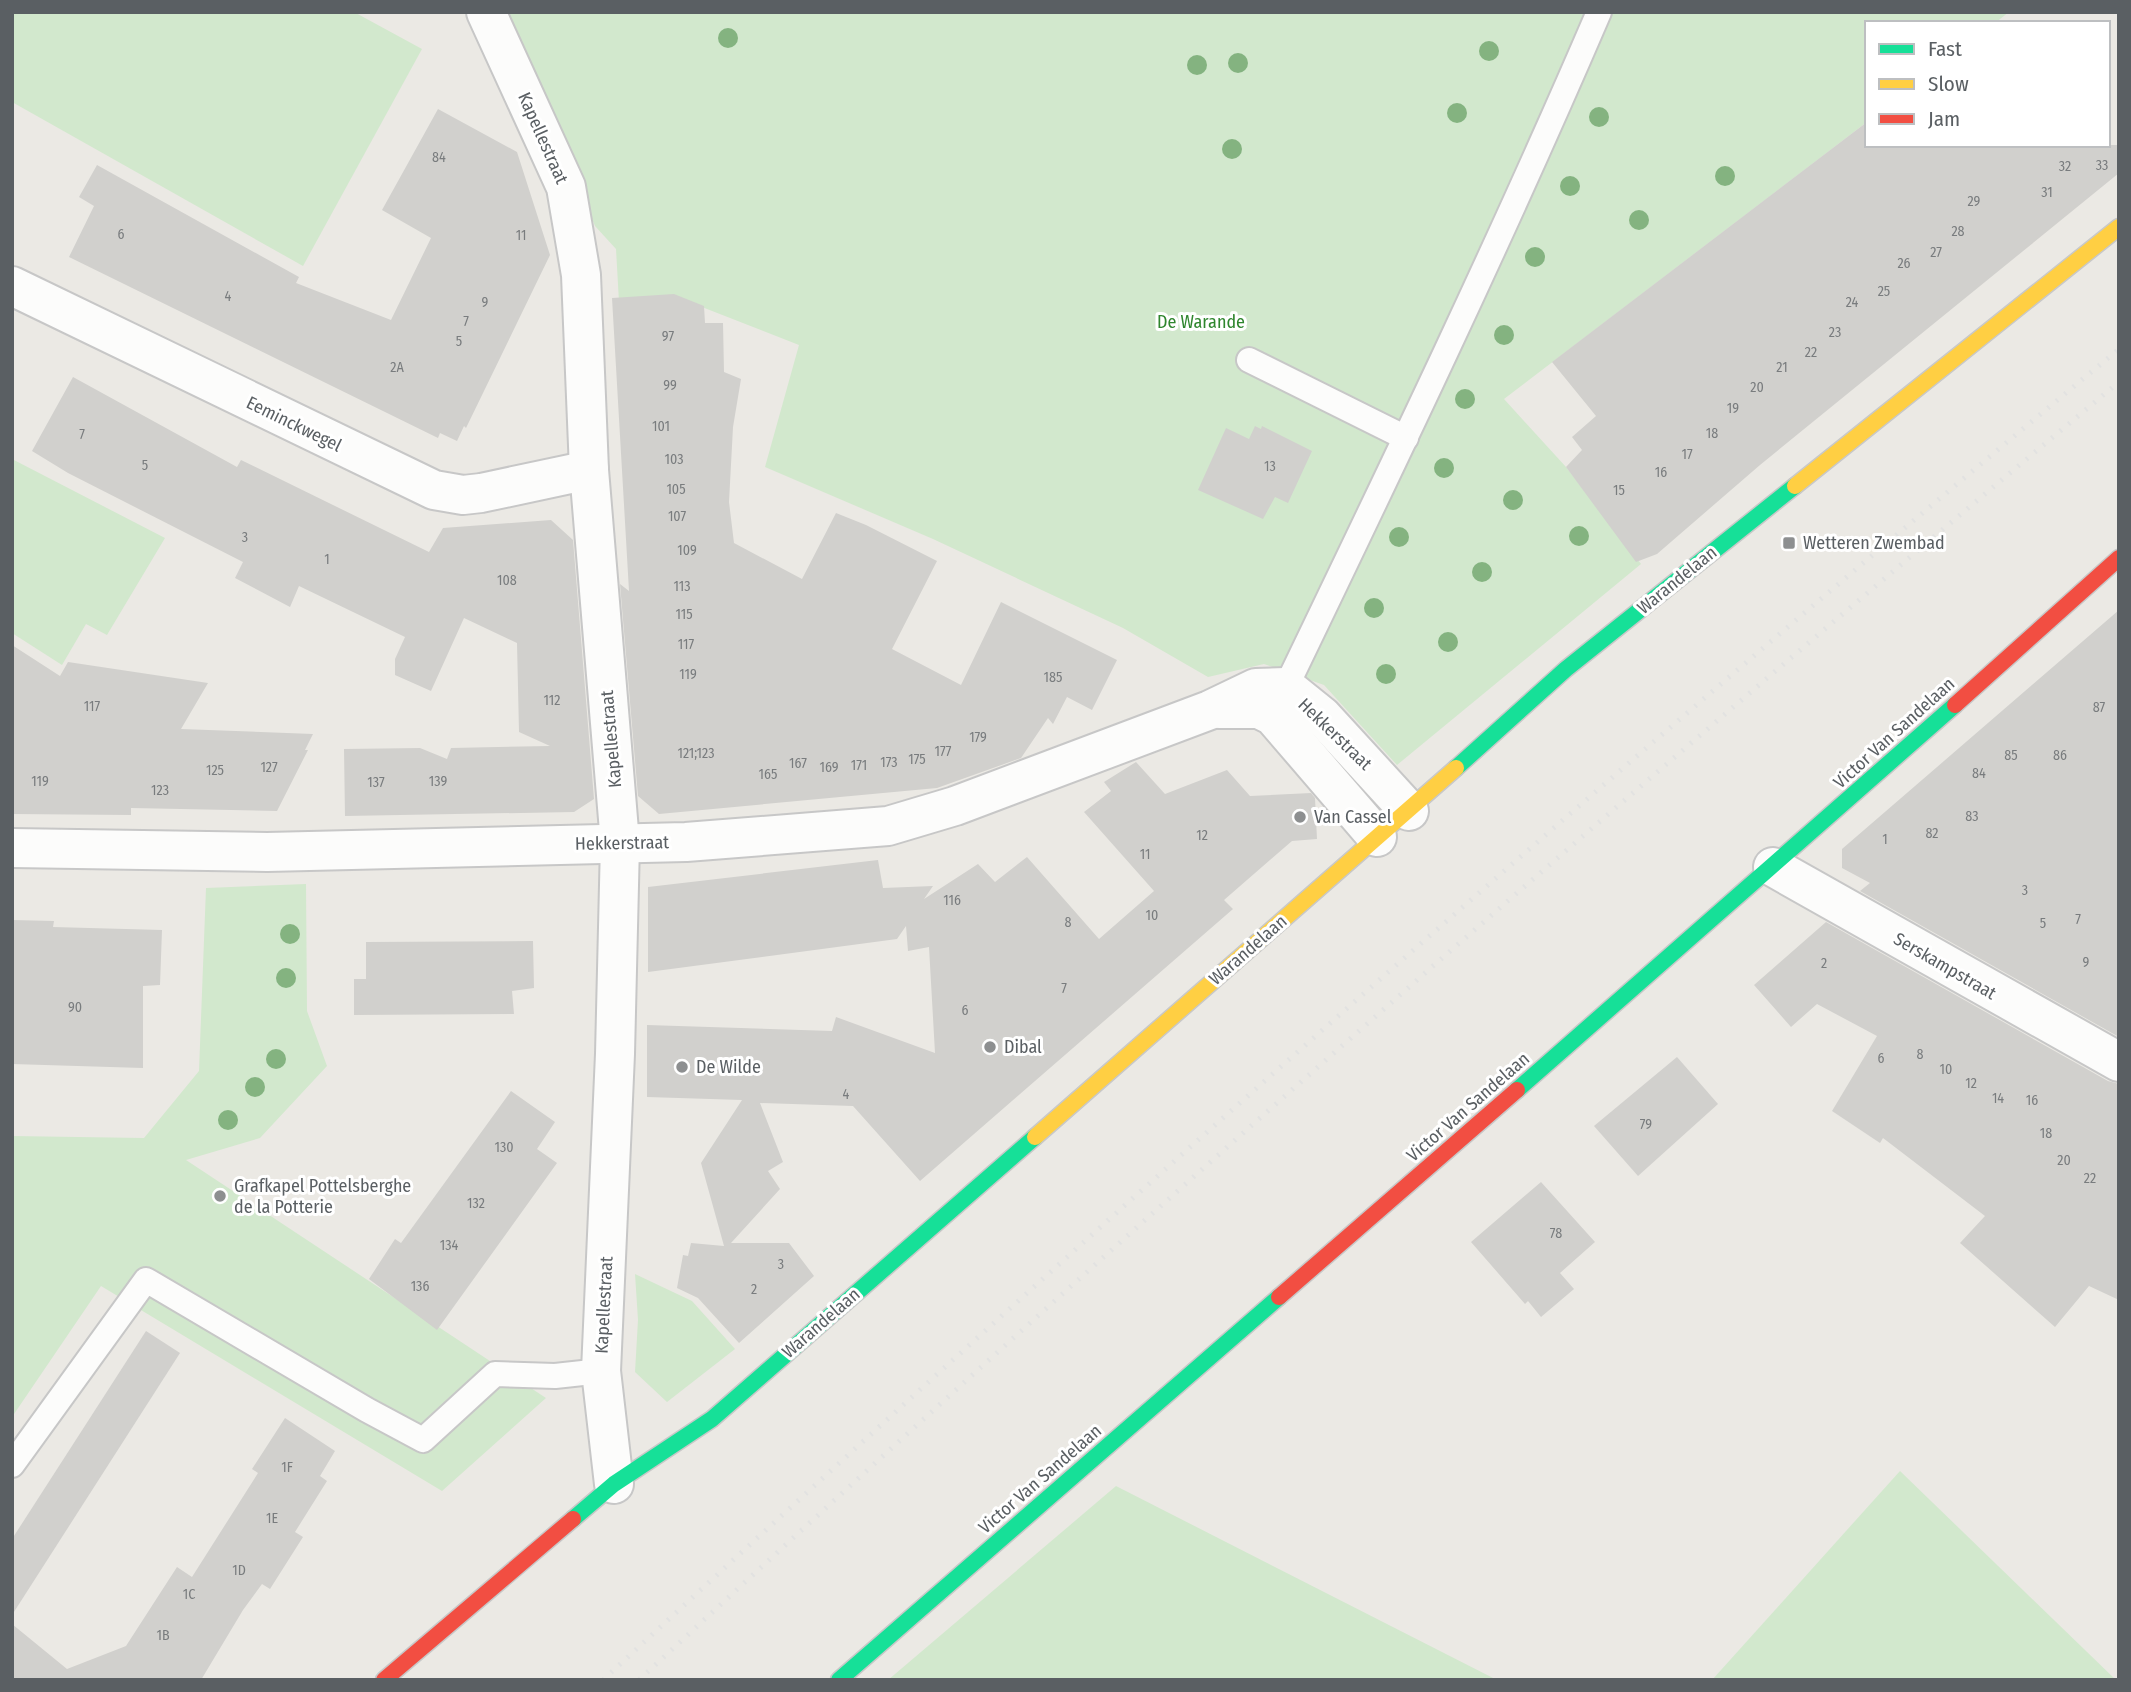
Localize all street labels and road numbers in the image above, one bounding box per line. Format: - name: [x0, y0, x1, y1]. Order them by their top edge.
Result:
- street label: Kapellestraat: [513, 89, 573, 187]
- street label: Eeminckwegel: [243, 391, 346, 457]
- street label: Warandelaan: [1633, 541, 1721, 619]
- street label: Victor Van Sandelaan: [1829, 673, 1959, 793]
- street label: Kapellestraat: [596, 689, 626, 789]
- street label: Hekkerstraat: [1294, 693, 1377, 775]
- street label: Hekkerstraat: [575, 831, 669, 855]
- street label: Warandelaan: [1205, 910, 1291, 990]
- street label: Serskampstraat: [1890, 928, 2000, 1004]
- street label: Victor Van Sandelaan: [1402, 1048, 1534, 1166]
- street label: Kapellestraat: [590, 1256, 618, 1354]
- street label: Warandelaan: [778, 1283, 864, 1363]
- street label: Victor Van Sandelaan: [974, 1420, 1106, 1538]

